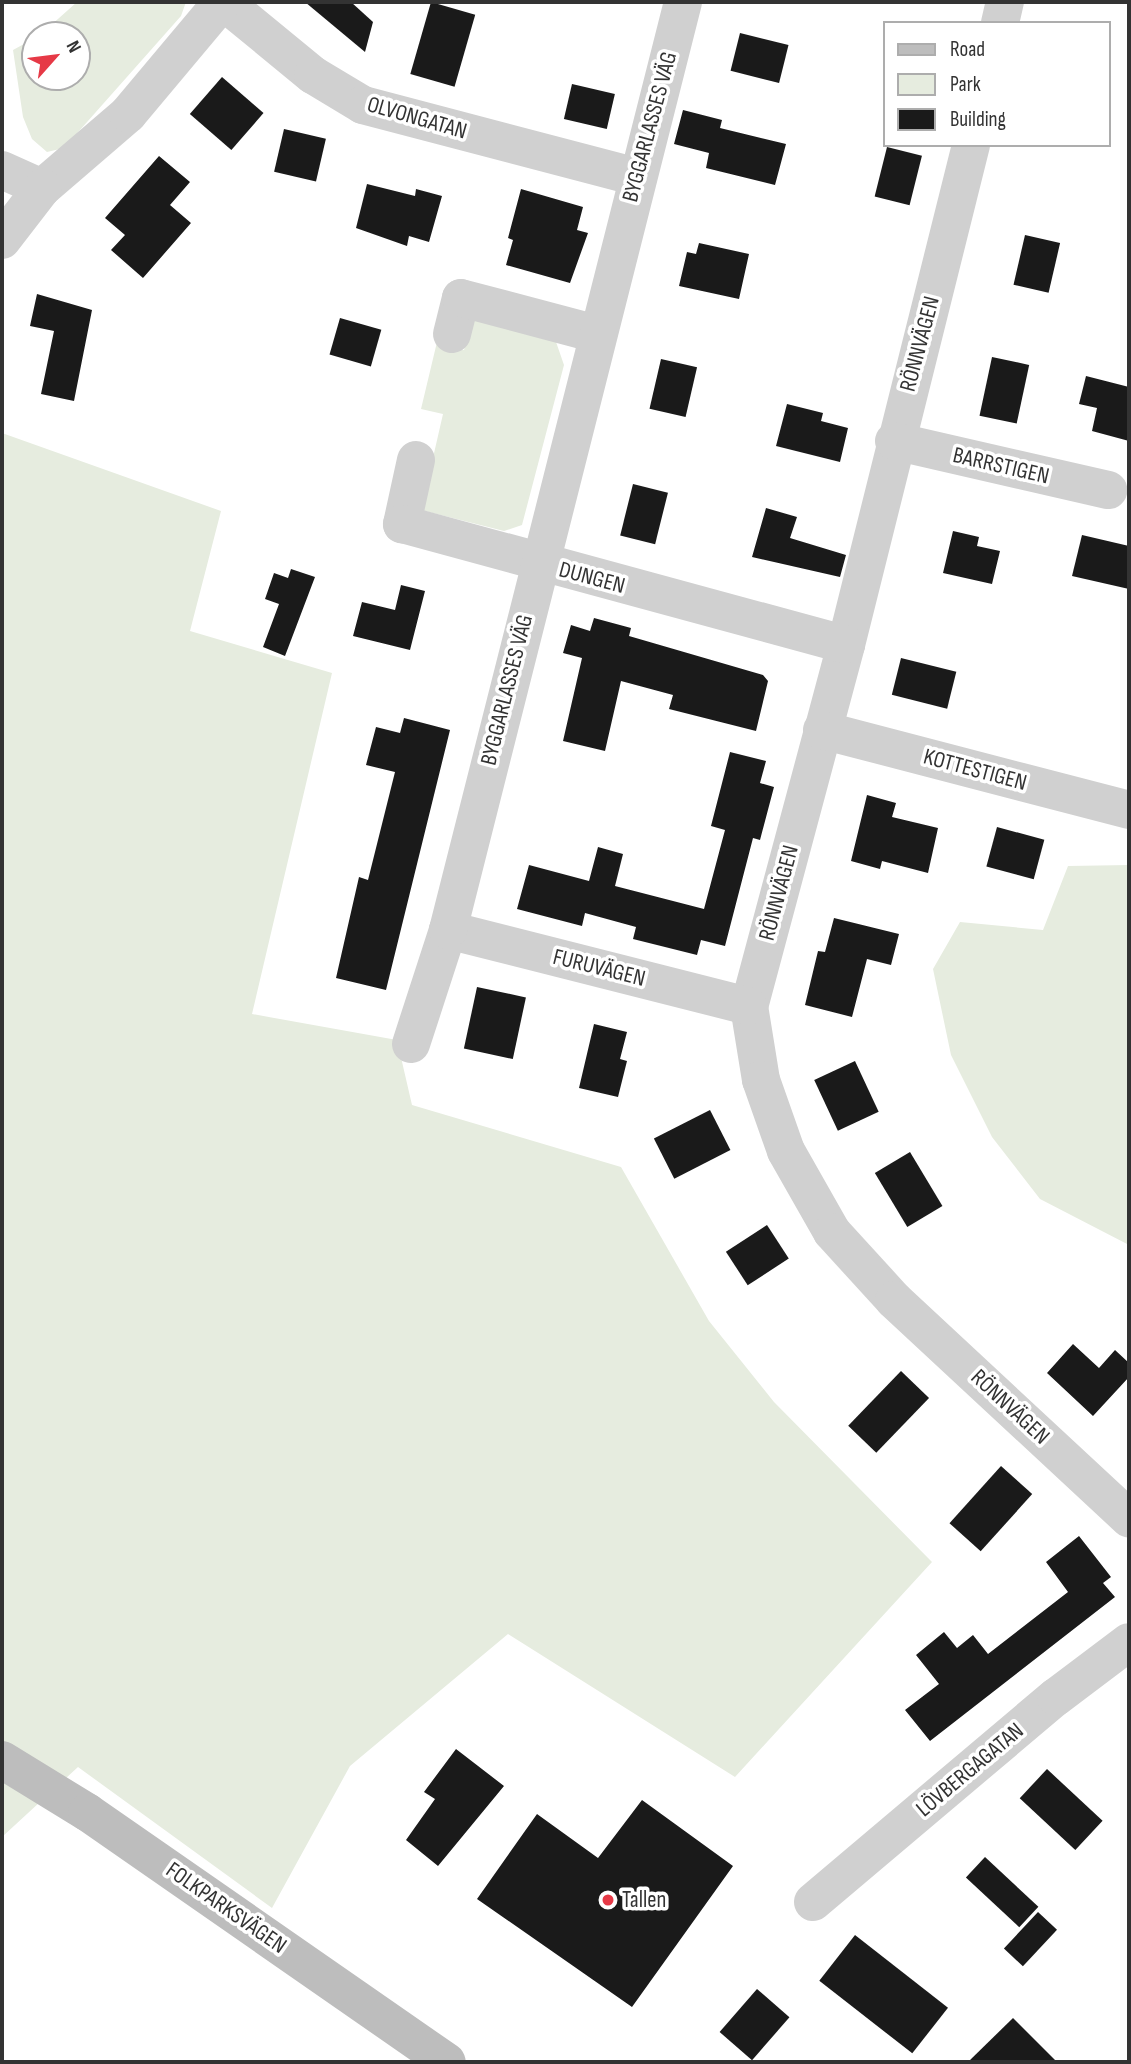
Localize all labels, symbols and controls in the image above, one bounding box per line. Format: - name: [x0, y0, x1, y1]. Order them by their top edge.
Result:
- north arrow: [21, 21, 91, 91]
- legend: [883, 21, 1110, 147]
- text: N: [61, 37, 86, 57]
- text: Road: [950, 37, 985, 62]
- street label: BYGGARLASSES VÄG: [617, 49, 683, 205]
- text: Park: [950, 72, 981, 97]
- street label: OLVONGATAN: [364, 91, 470, 145]
- text: Building: [950, 107, 1006, 132]
- street label: RÖNNVÄGEN: [894, 293, 946, 395]
- street label: BARRSTIGEN: [950, 442, 1052, 490]
- street label: DUNGEN: [556, 556, 628, 600]
- street label: BYGGARLASSES VÄG: [475, 612, 539, 768]
- street label: KOTTESTIGEN: [920, 743, 1030, 797]
- street label: RÖNNVÄGEN: [753, 842, 805, 944]
- street label: FURUVÄGEN: [550, 943, 648, 993]
- street label: RÖNNVÄGEN: [965, 1364, 1055, 1450]
- street label: LÖVBERGAGATAN: [911, 1717, 1029, 1823]
- street label: FOLKPARKSVÄGEN: [160, 1856, 292, 1960]
- place label: Tallen: [622, 1886, 666, 1914]
- marker: Tallen: [600, 1892, 616, 1908]

